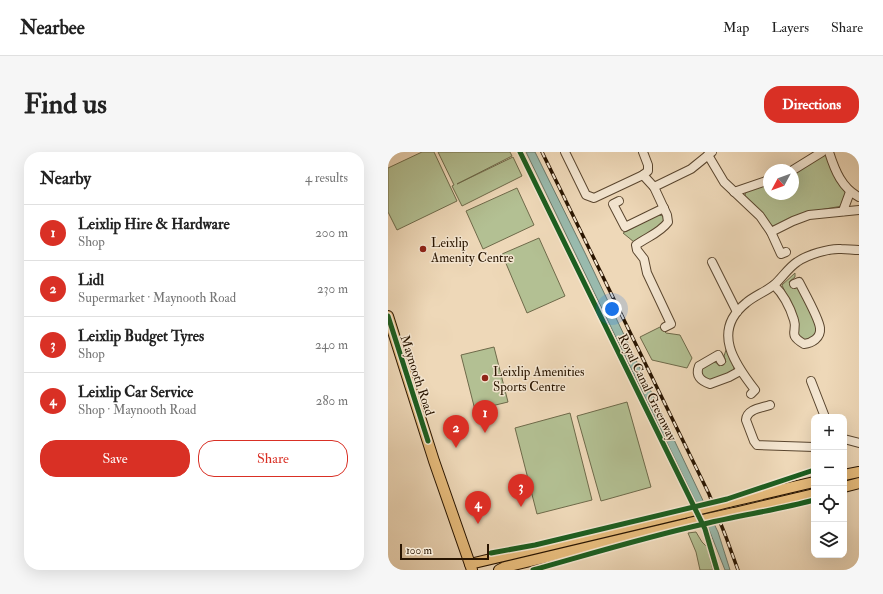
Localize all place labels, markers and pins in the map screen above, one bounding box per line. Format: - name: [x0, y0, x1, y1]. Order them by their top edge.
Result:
- place label: Leixlip Amenity Centre: [430, 235, 514, 267]
- marker: Leixlip Amenity Centre: [418, 244, 428, 254]
- place label: Leixlip Amenities Sports Centre: [493, 364, 585, 396]
- marker: Leixlip Amenities Sports Centre: [480, 373, 490, 383]
- pin: 1: [472, 400, 498, 433]
- pin: 2: [443, 415, 469, 448]
- pin: 3: [508, 474, 534, 507]
- pin: 4: [465, 491, 491, 524]

